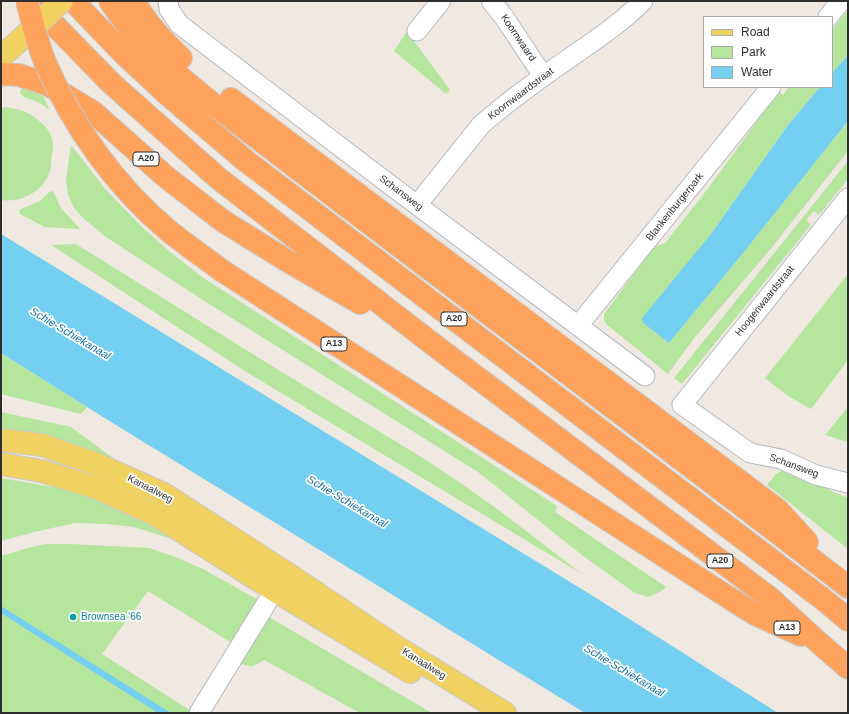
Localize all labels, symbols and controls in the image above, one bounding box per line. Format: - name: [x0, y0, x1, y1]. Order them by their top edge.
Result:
- street label: Koornwaard: [498, 12, 538, 64]
- legend: [703, 16, 833, 88]
- text: Road: [741, 25, 770, 39]
- text: Park: [741, 45, 766, 59]
- street label: Koornwaardstraat: [486, 65, 556, 123]
- text: Water: [741, 65, 773, 79]
- road number: A20: [133, 152, 159, 166]
- street label: Blankenburgerpark: [644, 170, 706, 244]
- street label: Schansweg: [377, 173, 425, 213]
- street label: Hoogenwaardstraat: [733, 263, 797, 339]
- water label: Schie-Schiekanaal: [28, 305, 112, 363]
- road number: A20: [441, 312, 467, 326]
- road number: A13: [321, 337, 347, 351]
- street label: Schansweg: [768, 452, 820, 480]
- street label: Kanaalweg: [125, 472, 175, 506]
- water label: Schie-Schiekanaal: [305, 473, 389, 531]
- road number: A20: [707, 554, 733, 568]
- place label: Brownsea '66: [81, 611, 141, 623]
- marker: Brownsea '66: [68, 612, 78, 622]
- road number: A13: [774, 621, 800, 635]
- water label: Schie-Schiekanaal: [582, 642, 666, 700]
- street label: Kanaalweg: [400, 646, 448, 682]

